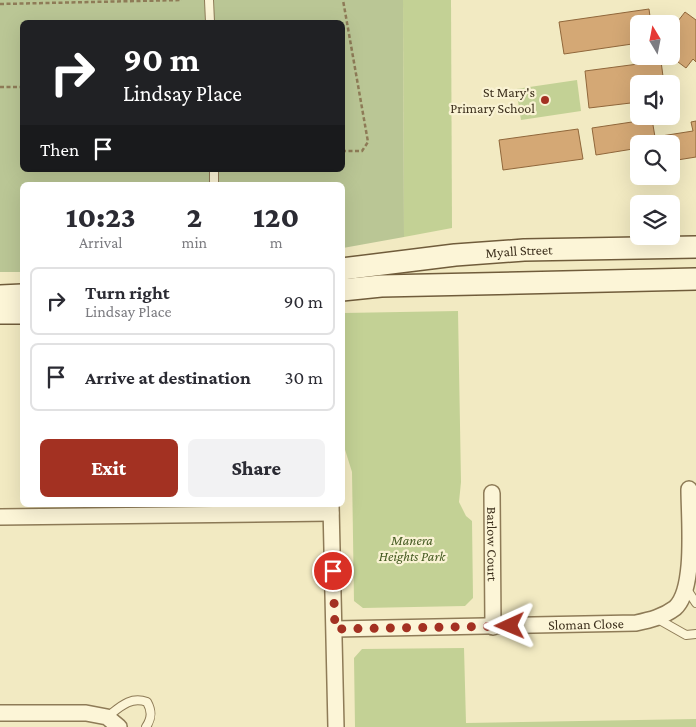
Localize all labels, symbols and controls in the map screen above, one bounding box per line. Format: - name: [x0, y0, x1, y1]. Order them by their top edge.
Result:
- north arrow: [630, 15, 680, 65]
- map controls: [630, 15, 680, 245]
- icon: right: [40, 40, 105, 105]
- text: 90 m: [123, 40, 200, 79]
- button: sound: [630, 75, 680, 125]
- text: Lindsay Place: [123, 81, 242, 106]
- place label: St Mary's Primary School: [450, 84, 535, 116]
- marker: St Mary's Primary School: [539, 94, 551, 106]
- icon: arrive: [89, 135, 117, 163]
- button: search: [630, 135, 680, 185]
- text: Then: [40, 139, 79, 160]
- button: layers: [630, 195, 680, 245]
- text: 10:23: [66, 200, 136, 233]
- text: 2: [186, 200, 202, 233]
- text: 120: [253, 200, 299, 233]
- text: Arrival: [79, 234, 123, 251]
- text: min: [182, 234, 207, 251]
- text: m: [270, 234, 283, 251]
- street label: Myall Street: [485, 241, 553, 261]
- text: Turn right: [85, 282, 170, 303]
- icon: right: [42, 287, 70, 315]
- text: 90 m: [284, 291, 323, 312]
- text: Lindsay Place: [85, 303, 171, 320]
- icon: arrive: [42, 363, 70, 391]
- text: Arrive at destination: [85, 367, 251, 388]
- text: 30 m: [284, 367, 323, 388]
- button: Exit: [40, 439, 178, 497]
- button: Share: [188, 439, 325, 497]
- street label: Barlow Court: [484, 507, 501, 582]
- park label: Manera Heights Park: [379, 532, 446, 564]
- pin: [312, 550, 354, 592]
- icon: arrive: [319, 557, 347, 585]
- position arrow: [483, 599, 535, 651]
- street label: Sloman Close: [548, 615, 624, 633]

